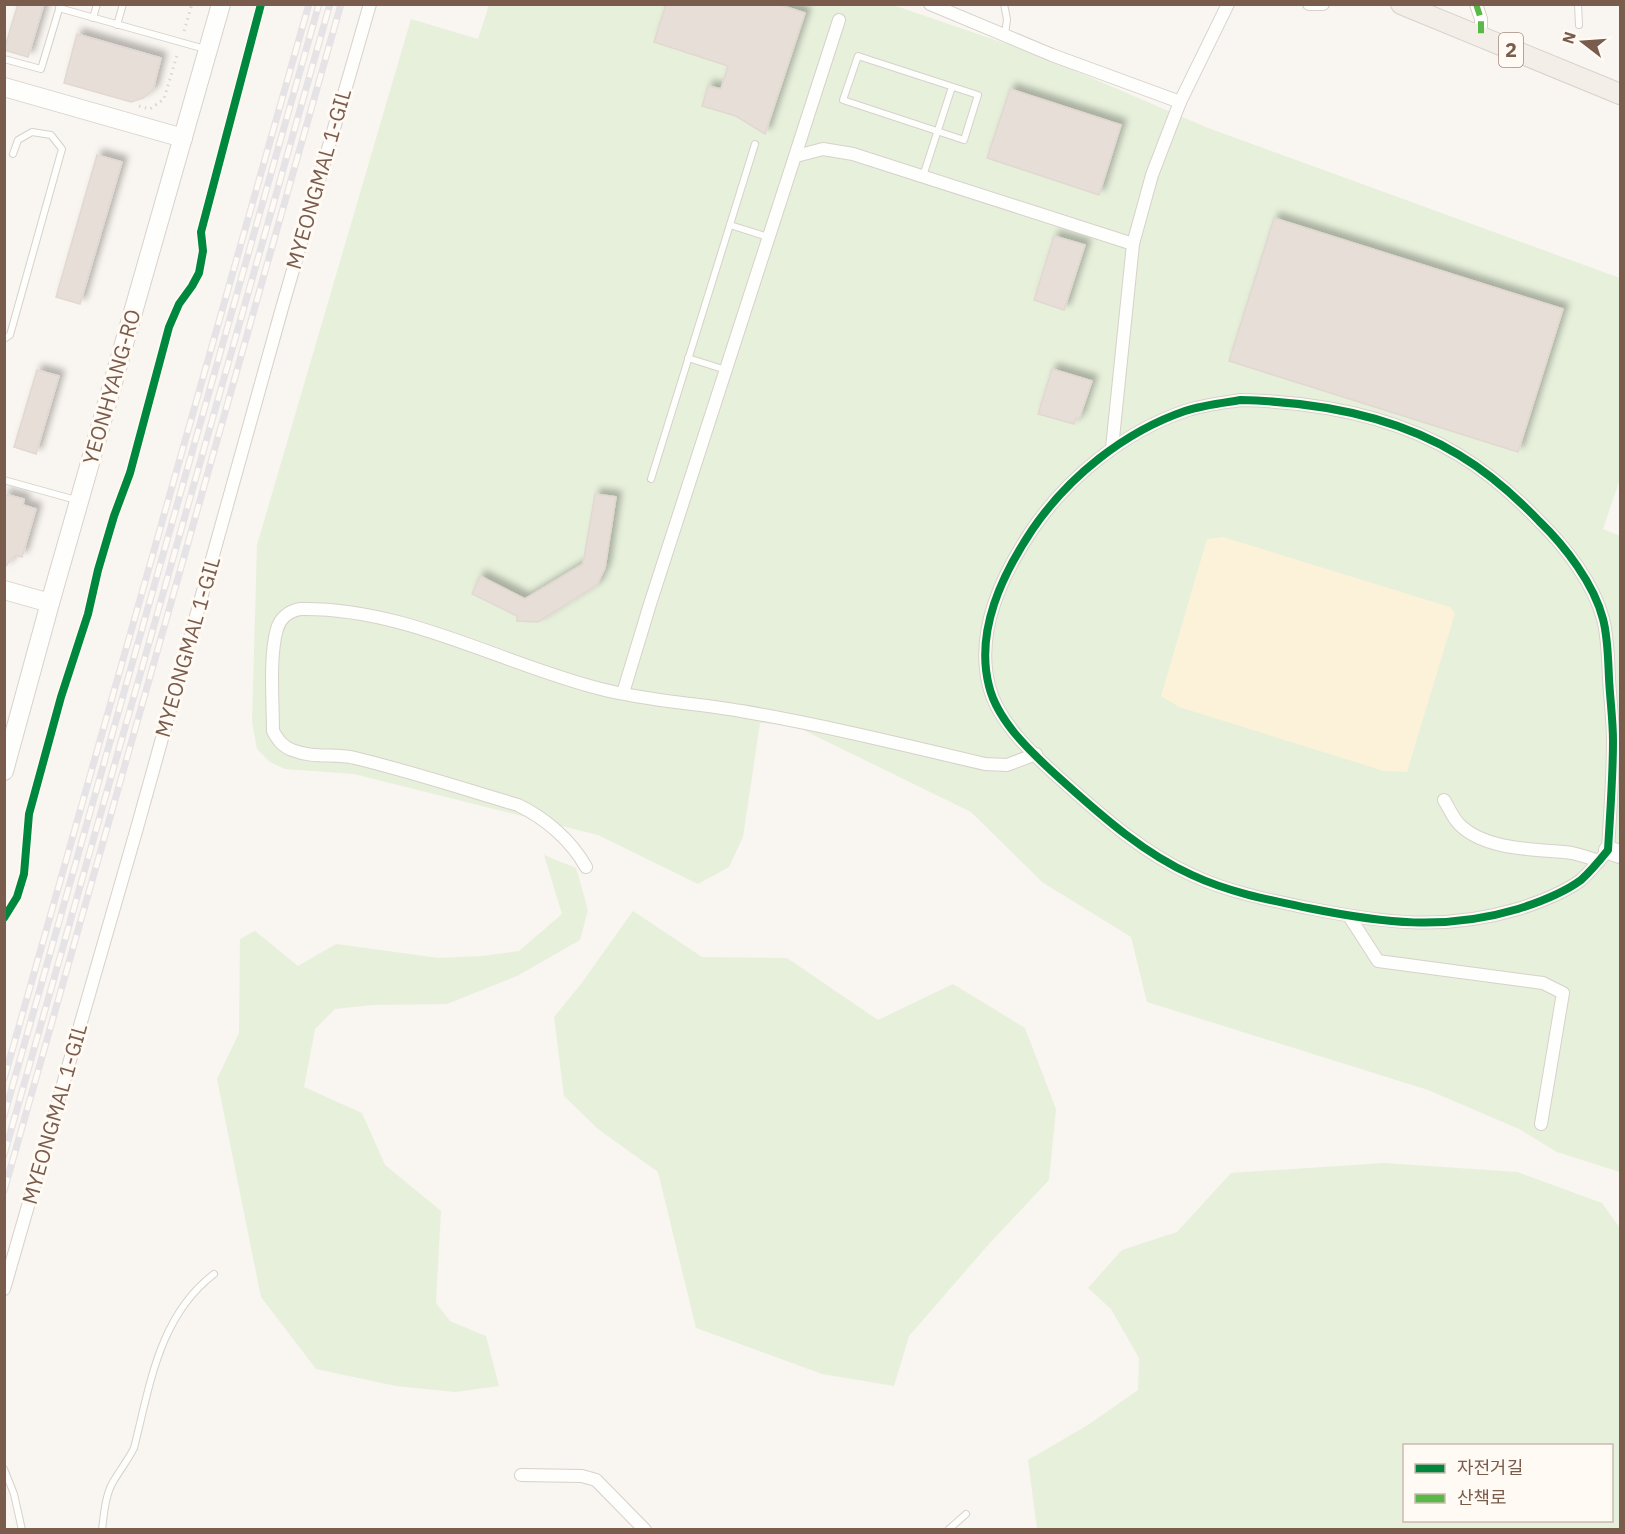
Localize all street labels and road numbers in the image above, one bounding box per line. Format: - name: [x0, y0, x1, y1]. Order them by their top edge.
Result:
- road number: 2: [1499, 33, 1523, 67]
- street label: MYEONGMAL 1-GIL: [279, 85, 357, 272]
- street label: YEONHYANG-RO: [76, 306, 147, 468]
- street label: MYEONGMAL 1-GIL: [148, 553, 226, 740]
- street label: MYEONGMAL 1-GIL: [15, 1020, 93, 1207]

